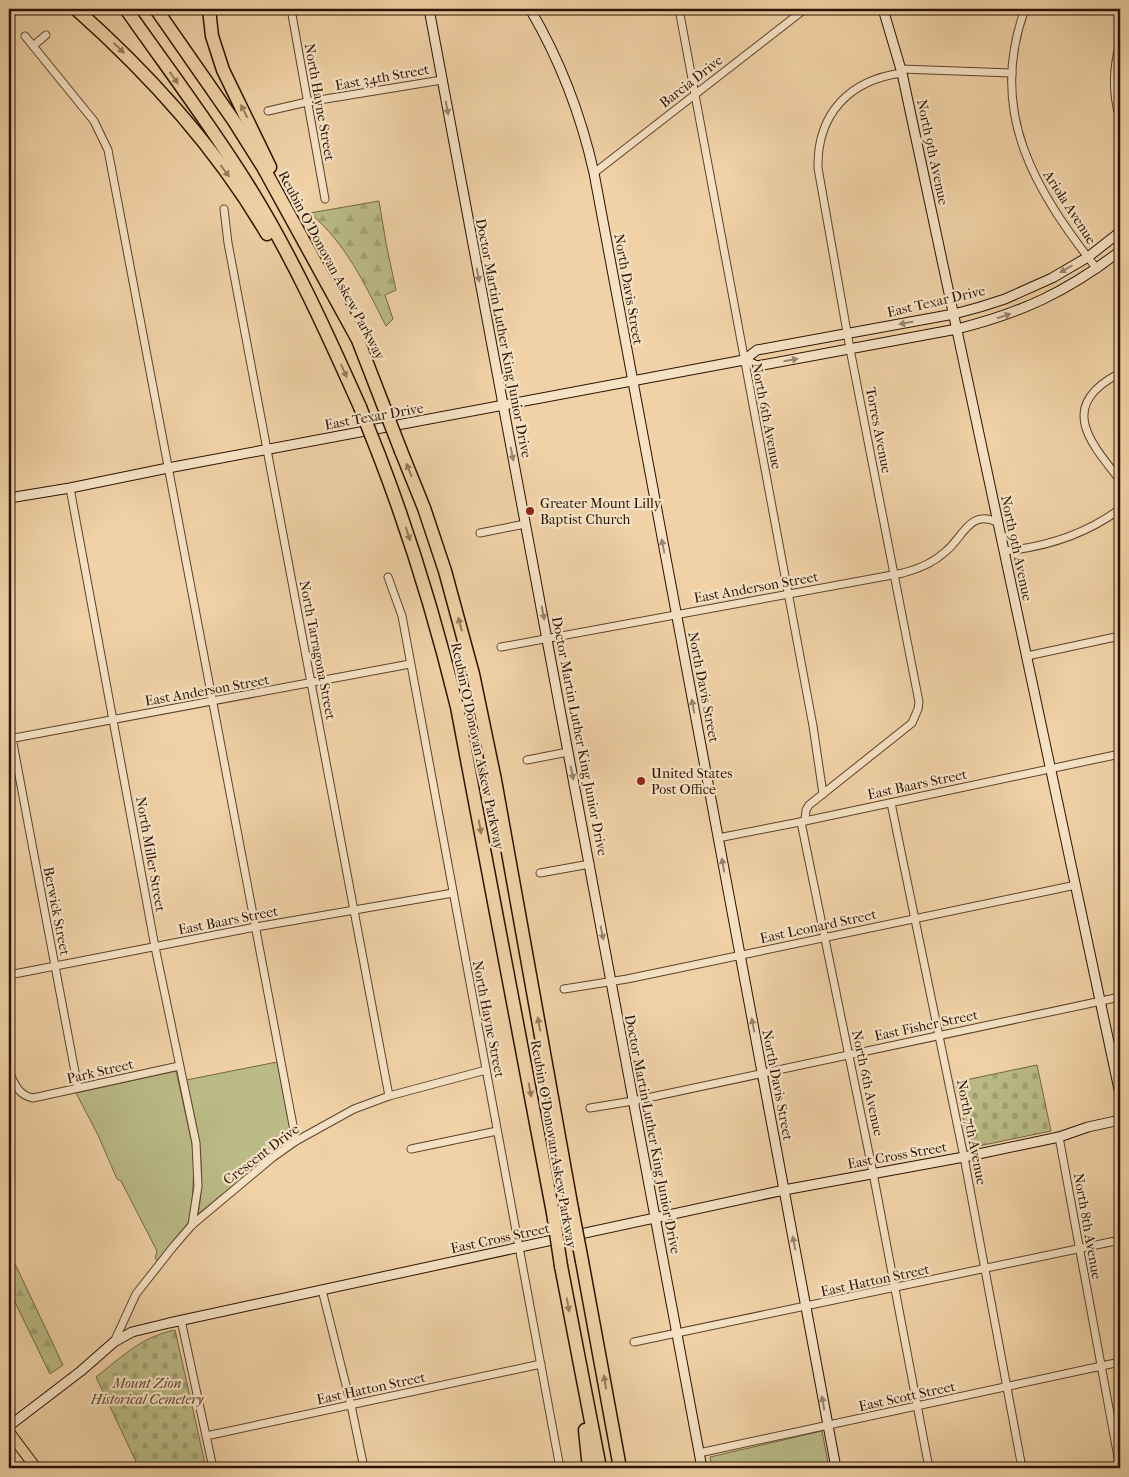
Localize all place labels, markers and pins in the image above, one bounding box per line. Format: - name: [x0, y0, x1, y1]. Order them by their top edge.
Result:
- place label: Greater Mount Lilly Baptist Church: [540, 495, 662, 528]
- marker: Greater Mount Lilly Baptist Church: [524, 505, 536, 517]
- place label: United States Post Office: [651, 765, 732, 798]
- marker: United States Post Office: [635, 775, 647, 787]

